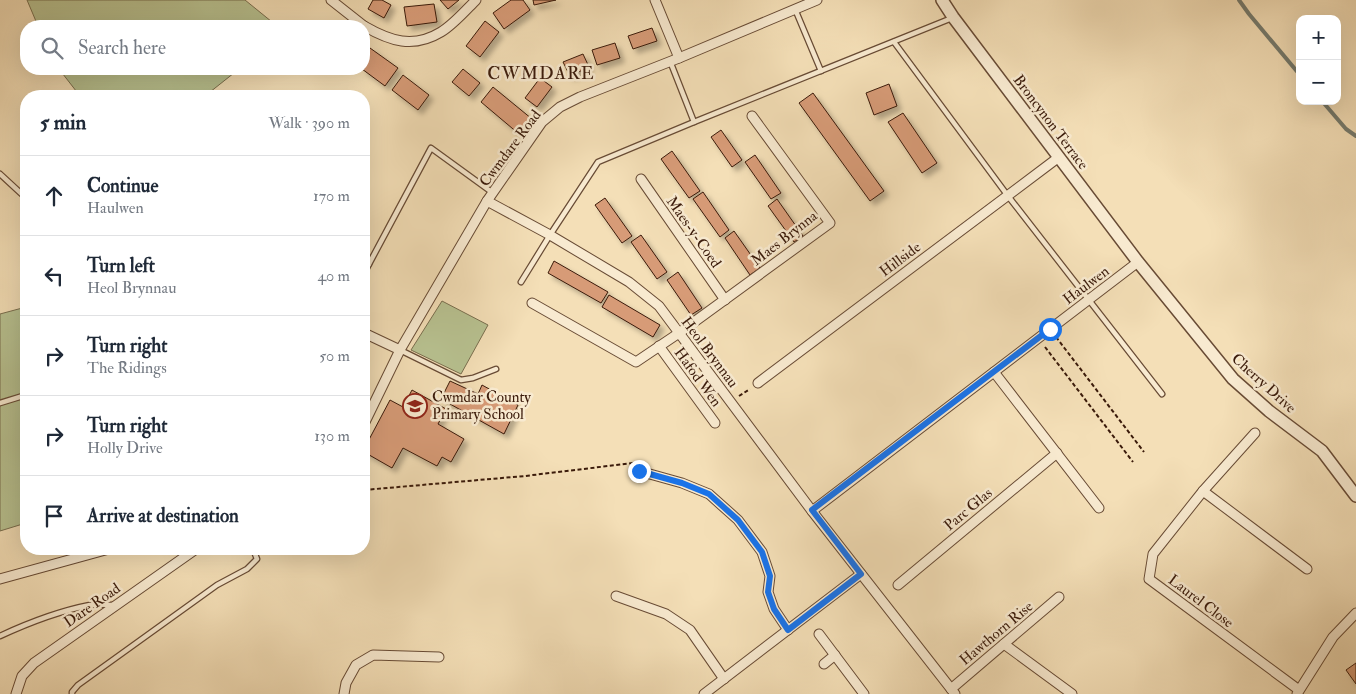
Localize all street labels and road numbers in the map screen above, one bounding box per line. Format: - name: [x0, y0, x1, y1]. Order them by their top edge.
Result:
- street label: Broncynon Terrace: [1009, 71, 1092, 173]
- street label: Cwmdare Road: [475, 106, 546, 191]
- street label: Maes-y-Coed: [662, 193, 726, 272]
- street label: Maes Brynna: [747, 206, 822, 270]
- street label: Hillside: [876, 238, 925, 281]
- street label: Haulwen: [1059, 262, 1113, 309]
- street label: Heol Brynnau: [677, 313, 743, 392]
- street label: Hafod Wen: [670, 344, 726, 411]
- street label: Cherry Drive: [1227, 349, 1300, 417]
- street label: Parc Glas: [940, 484, 996, 535]
- street label: Laurel Close: [1164, 571, 1237, 632]
- street label: Dare Road: [60, 579, 125, 632]
- street label: Hawthorn Rise: [956, 597, 1037, 670]

